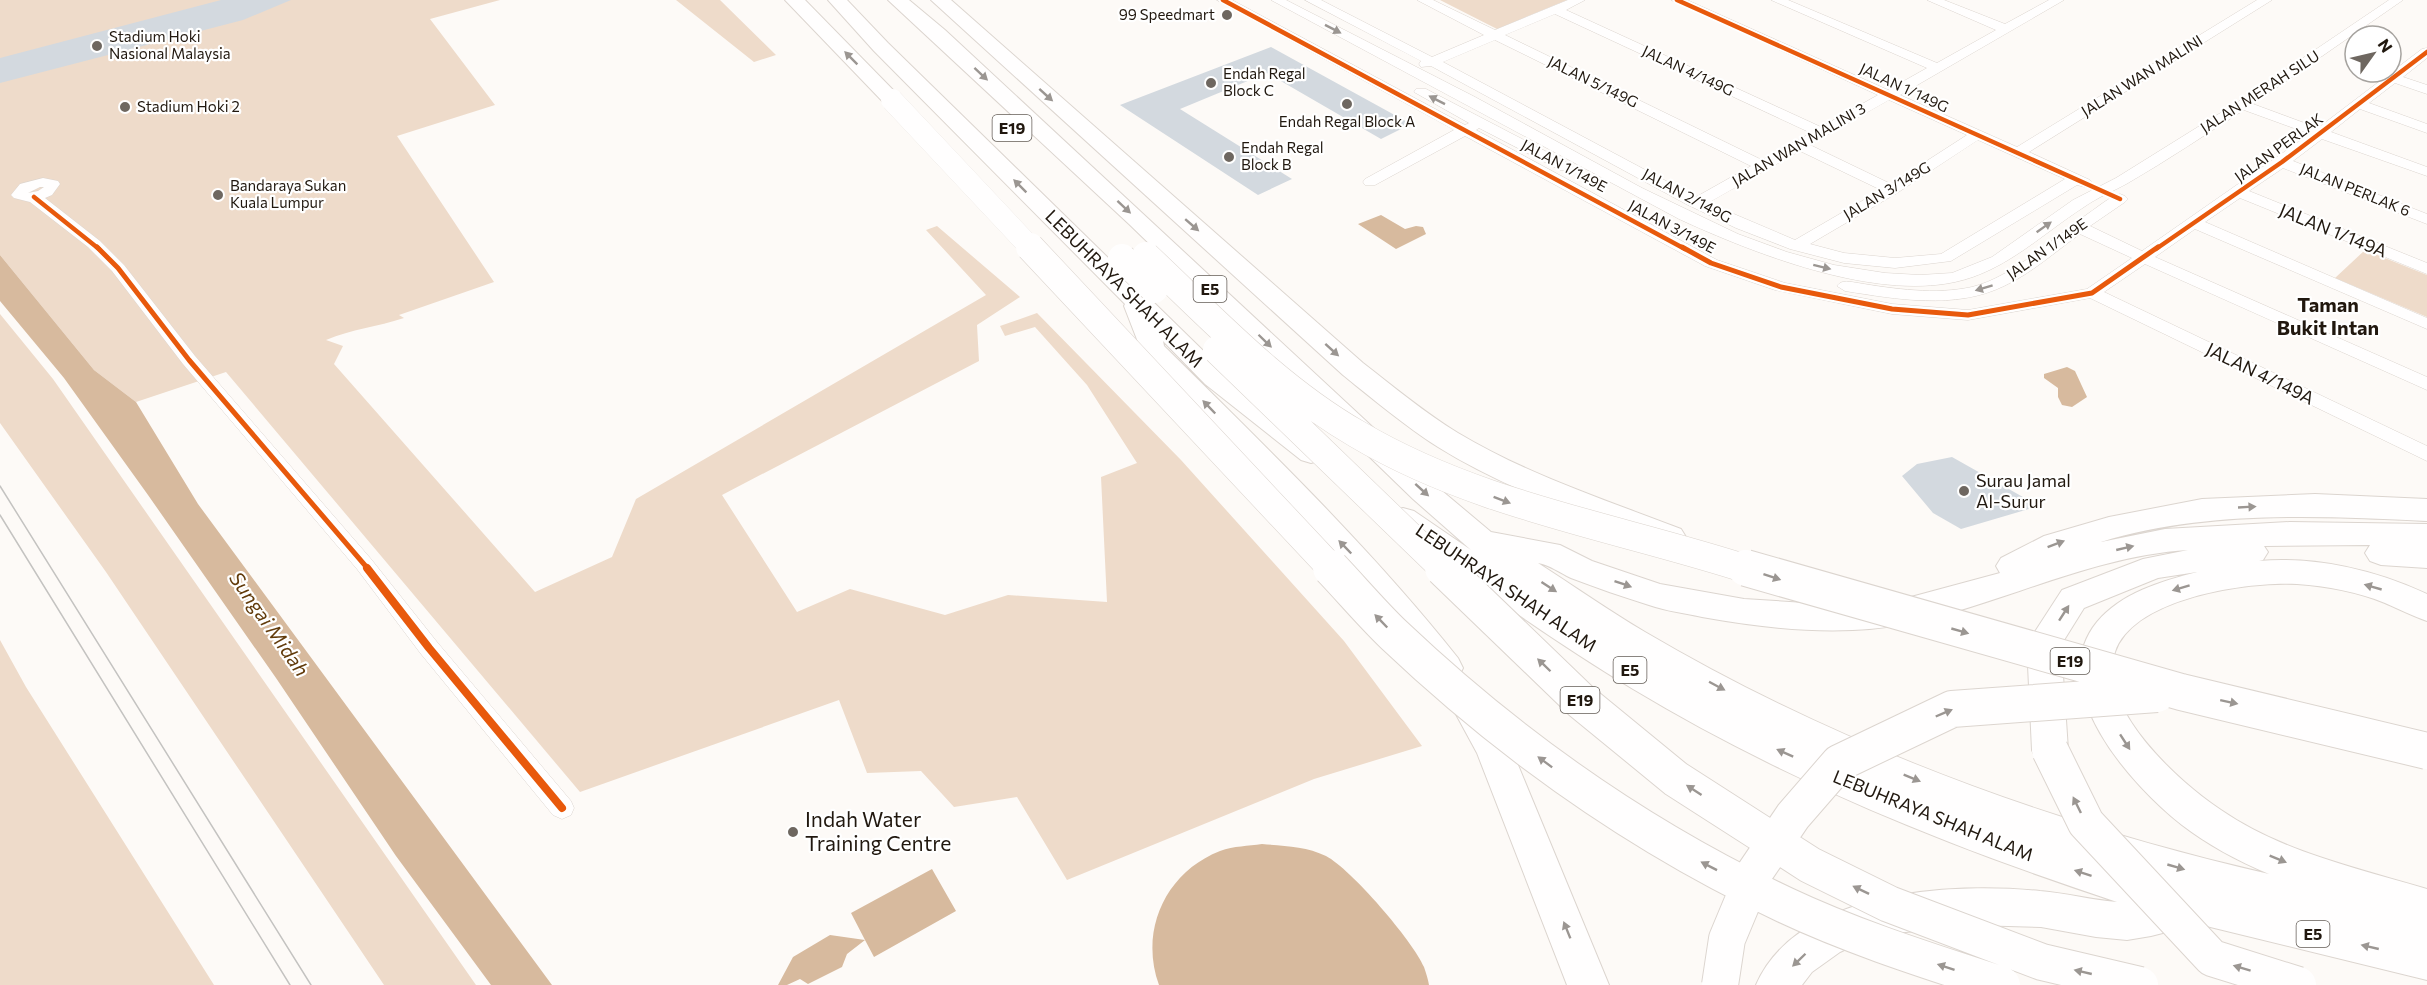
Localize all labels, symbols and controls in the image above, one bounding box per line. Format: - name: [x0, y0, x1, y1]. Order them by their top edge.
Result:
- place label: 99 Speedmart: [1119, 5, 1215, 23]
- marker: 99 Speedmart: [1220, 8, 1234, 22]
- one-way arrow: [1325, 24, 1342, 34]
- north arrow: [2343, 24, 2403, 84]
- place label: Stadium Hoki Nasional Malaysia: [109, 27, 231, 62]
- street label: JALAN WAN MALINI: [2078, 31, 2205, 120]
- text: N: [2375, 35, 2397, 56]
- marker: Stadium Hoki Nasional Malaysia: [90, 39, 104, 53]
- street label: JALAN 4/149G: [1640, 41, 1737, 99]
- street label: JALAN MERAH SILU: [2197, 46, 2322, 136]
- street label: JALAN 5/149G: [1545, 51, 1642, 111]
- one-way arrow: [844, 52, 858, 66]
- street label: JALAN 1/149G: [1857, 59, 1952, 116]
- place label: Endah Regal Block C: [1223, 64, 1306, 99]
- one-way arrow: [973, 67, 988, 80]
- marker: Endah Regal Block C: [1204, 76, 1218, 90]
- one-way arrow: [1038, 88, 1053, 101]
- one-way arrow: [1428, 95, 1445, 105]
- place label: Stadium Hoki 2: [137, 97, 240, 115]
- marker: Endah Regal Block A: [1340, 97, 1354, 111]
- street label: JALAN WAN MALINI 3: [1729, 99, 1868, 190]
- marker: Stadium Hoki 2: [118, 100, 132, 114]
- street label: JALAN PERLAK: [2231, 109, 2326, 185]
- place label: Endah Regal Block A: [1279, 112, 1415, 130]
- road number: E19: [992, 115, 1032, 141]
- street label: JALAN 1/149E: [1519, 135, 1610, 195]
- place label: Endah Regal Block B: [1241, 138, 1324, 173]
- marker: Endah Regal Block B: [1222, 150, 1236, 164]
- street label: JALAN 3/149G: [1840, 157, 1933, 223]
- street label: JALAN PERLAK 6: [2298, 159, 2413, 219]
- street label: JALAN 2/149G: [1640, 164, 1735, 226]
- place label: Bandaraya Sukan Kuala Lumpur: [230, 176, 346, 211]
- one-way arrow: [1013, 179, 1027, 193]
- marker: Bandaraya Sukan Kuala Lumpur: [211, 188, 225, 202]
- street label: JALAN 3/149E: [1626, 196, 1719, 257]
- street label: JALAN 1/149A: [2276, 198, 2391, 262]
- one-way arrow: [1116, 200, 1131, 214]
- street label: LEBUHRAYA SHAH ALAM: [1041, 205, 1208, 372]
- street label: JALAN 1/149E: [2003, 214, 2090, 283]
- one-way arrow: [1184, 219, 1199, 232]
- one-way arrow: [2036, 222, 2052, 233]
- one-way arrow: [1813, 263, 1832, 273]
- road number: E5: [1194, 276, 1226, 302]
- one-way arrow: [1975, 284, 1993, 293]
- district label: Taman Bukit Intan: [2277, 292, 2379, 339]
- one-way arrow: [1258, 334, 1272, 348]
- street label: JALAN 4/149A: [2203, 337, 2318, 409]
- one-way arrow: [1325, 343, 1340, 357]
- one-way arrow: [1203, 401, 1217, 415]
- place label: Surau Jamal Al-Surur: [1976, 469, 2071, 512]
- one-way arrow: [1414, 483, 1429, 496]
- marker: Surau Jamal Al-Surur: [1957, 484, 1971, 498]
- one-way arrow: [1493, 495, 1511, 505]
- one-way arrow: [2237, 503, 2256, 512]
- street label: LEBUHRAYA SHAH ALAM: [1412, 518, 1601, 656]
- one-way arrow: [2047, 539, 2065, 549]
- one-way arrow: [1338, 540, 1352, 555]
- one-way arrow: [2116, 543, 2135, 552]
- water label: Sungai Midah: [225, 566, 315, 680]
- one-way arrow: [1763, 573, 1781, 583]
- one-way arrow: [1614, 579, 1632, 589]
- one-way arrow: [1541, 581, 1557, 592]
- one-way arrow: [2364, 582, 2382, 591]
- one-way arrow: [2172, 584, 2190, 593]
- one-way arrow: [2059, 605, 2070, 621]
- one-way arrow: [1374, 614, 1388, 629]
- one-way arrow: [1951, 627, 1969, 636]
- road number: E19: [2050, 648, 2090, 674]
- road number: E5: [1614, 657, 1646, 683]
- one-way arrow: [1537, 659, 1551, 673]
- one-way arrow: [1708, 681, 1725, 691]
- road number: E19: [1560, 687, 1600, 713]
- one-way arrow: [2220, 698, 2239, 708]
- one-way arrow: [1936, 708, 1954, 718]
- one-way arrow: [2120, 734, 2131, 750]
- one-way arrow: [1776, 748, 1794, 758]
- one-way arrow: [1537, 756, 1553, 768]
- street label: LEBUHRAYA SHAH ALAM: [1830, 765, 2037, 865]
- one-way arrow: [1903, 774, 1921, 783]
- one-way arrow: [1686, 784, 1702, 796]
- one-way arrow: [2072, 797, 2081, 814]
- place label: Indah Water Training Centre: [805, 806, 951, 855]
- marker: Indah Water Training Centre: [786, 825, 800, 839]
- one-way arrow: [2269, 855, 2287, 864]
- one-way arrow: [1701, 861, 1718, 870]
- one-way arrow: [2167, 863, 2185, 872]
- one-way arrow: [2073, 868, 2091, 877]
- one-way arrow: [1852, 885, 1869, 894]
- one-way arrow: [1562, 921, 1572, 939]
- road number: E5: [2296, 921, 2330, 947]
- one-way arrow: [2361, 942, 2379, 952]
- one-way arrow: [1791, 953, 1806, 967]
- one-way arrow: [1937, 962, 1955, 971]
- one-way arrow: [2233, 963, 2251, 972]
- one-way arrow: [2073, 966, 2092, 976]

